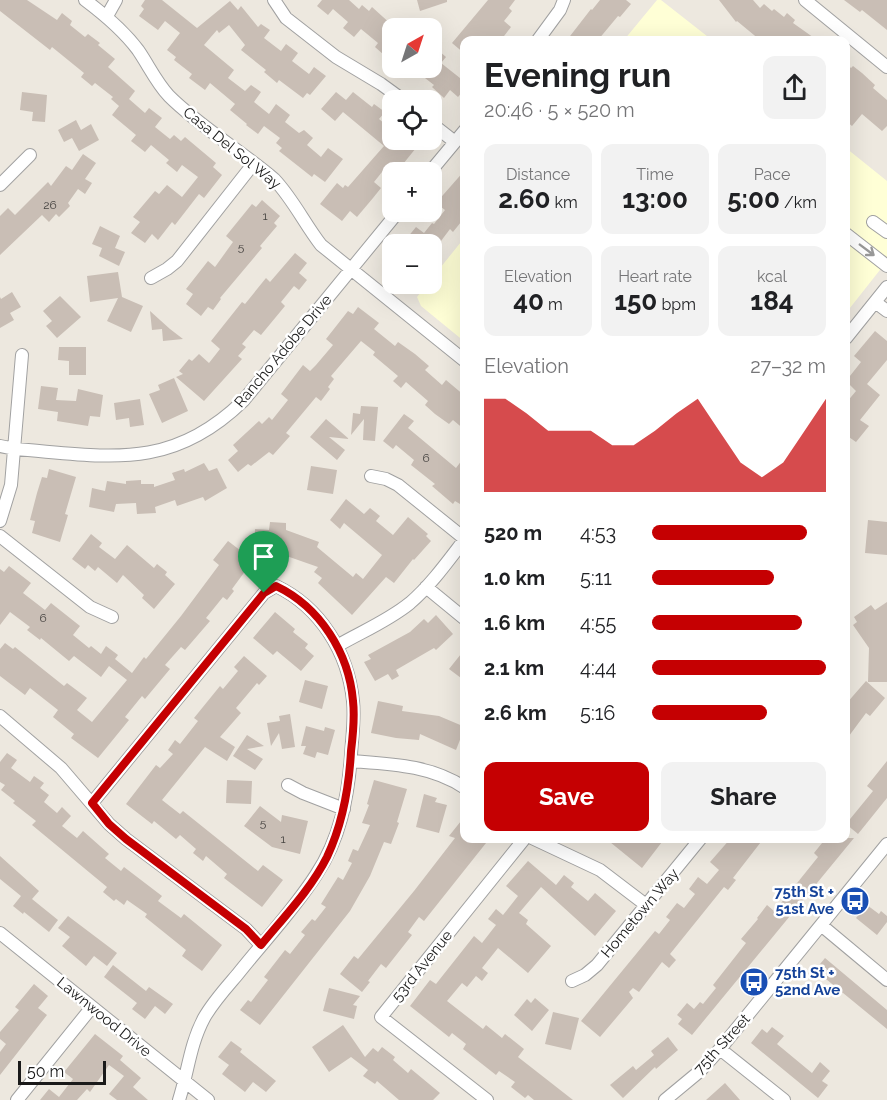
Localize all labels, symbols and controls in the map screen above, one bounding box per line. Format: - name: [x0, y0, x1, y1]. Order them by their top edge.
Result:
- north arrow: [382, 18, 442, 78]
- map controls: [382, 18, 442, 294]
- text: Evening run: [484, 56, 671, 95]
- button: share: [763, 56, 826, 119]
- button: locate: [382, 90, 442, 150]
- text: 20:46 · 5 × 520 m: [484, 98, 635, 122]
- street label: Casa Del Sol Way: [179, 103, 285, 193]
- button: +: [382, 162, 442, 222]
- text: Distance: [506, 165, 570, 184]
- text: Time: [636, 165, 674, 184]
- text: Pace: [754, 165, 790, 184]
- text: 2.60: [498, 184, 551, 214]
- text: 13:00: [622, 184, 688, 214]
- text: 5:00: [727, 184, 780, 214]
- text: km: [551, 193, 578, 212]
- text: /km: [780, 193, 817, 212]
- house number: 26: [43, 198, 57, 212]
- house number: 1: [262, 209, 268, 223]
- button: −: [382, 234, 442, 294]
- house number: 5: [238, 240, 245, 254]
- one-way arrow: [859, 243, 875, 256]
- text: Elevation: [504, 267, 572, 286]
- text: Heart rate: [618, 267, 692, 286]
- text: kcal: [757, 267, 787, 286]
- text: 40: [513, 286, 544, 316]
- text: 150: [614, 286, 657, 316]
- text: 184: [750, 286, 794, 316]
- street label: Rancho Adobe Drive: [231, 291, 336, 411]
- text: m: [544, 295, 563, 314]
- text: bpm: [657, 295, 696, 314]
- text: Elevation: [484, 354, 569, 378]
- text: 27–32 m: [750, 354, 826, 378]
- house number: 6: [422, 451, 430, 465]
- text: 520 m: [484, 521, 542, 545]
- text: 4:53: [580, 521, 616, 545]
- pin: [238, 531, 289, 593]
- icon: arrive: [247, 540, 280, 573]
- text: 1.0 km: [484, 566, 545, 590]
- text: 5:11: [580, 566, 612, 590]
- house number: 6: [39, 611, 47, 625]
- text: 1.6 km: [484, 611, 545, 635]
- text: 4:55: [580, 611, 616, 635]
- text: 2.1 km: [484, 656, 544, 680]
- text: 4:44: [580, 656, 617, 680]
- text: 2.6 km: [484, 701, 547, 725]
- text: 5:16: [580, 701, 615, 725]
- button: Save: [484, 762, 649, 831]
- button: Share: [661, 762, 826, 831]
- house number: 5: [260, 816, 267, 830]
- house number: 1: [280, 832, 286, 846]
- street label: Hometown Way: [597, 865, 683, 961]
- place label: 75th St + 51st Ave: [774, 883, 834, 918]
- bus stop icon: 75th St + 51st Ave: [839, 885, 871, 917]
- street label: 53rd Avenue: [388, 927, 456, 1005]
- place label: 75th St + 52nd Ave: [775, 964, 840, 999]
- bus stop icon: 75th St + 52nd Ave: [738, 966, 770, 998]
- street label: Lawnwood Drive: [53, 973, 155, 1061]
- street label: 75th Street: [690, 1010, 754, 1078]
- scale bar: [18, 1058, 106, 1086]
- text: 50 m: [27, 1062, 64, 1081]

